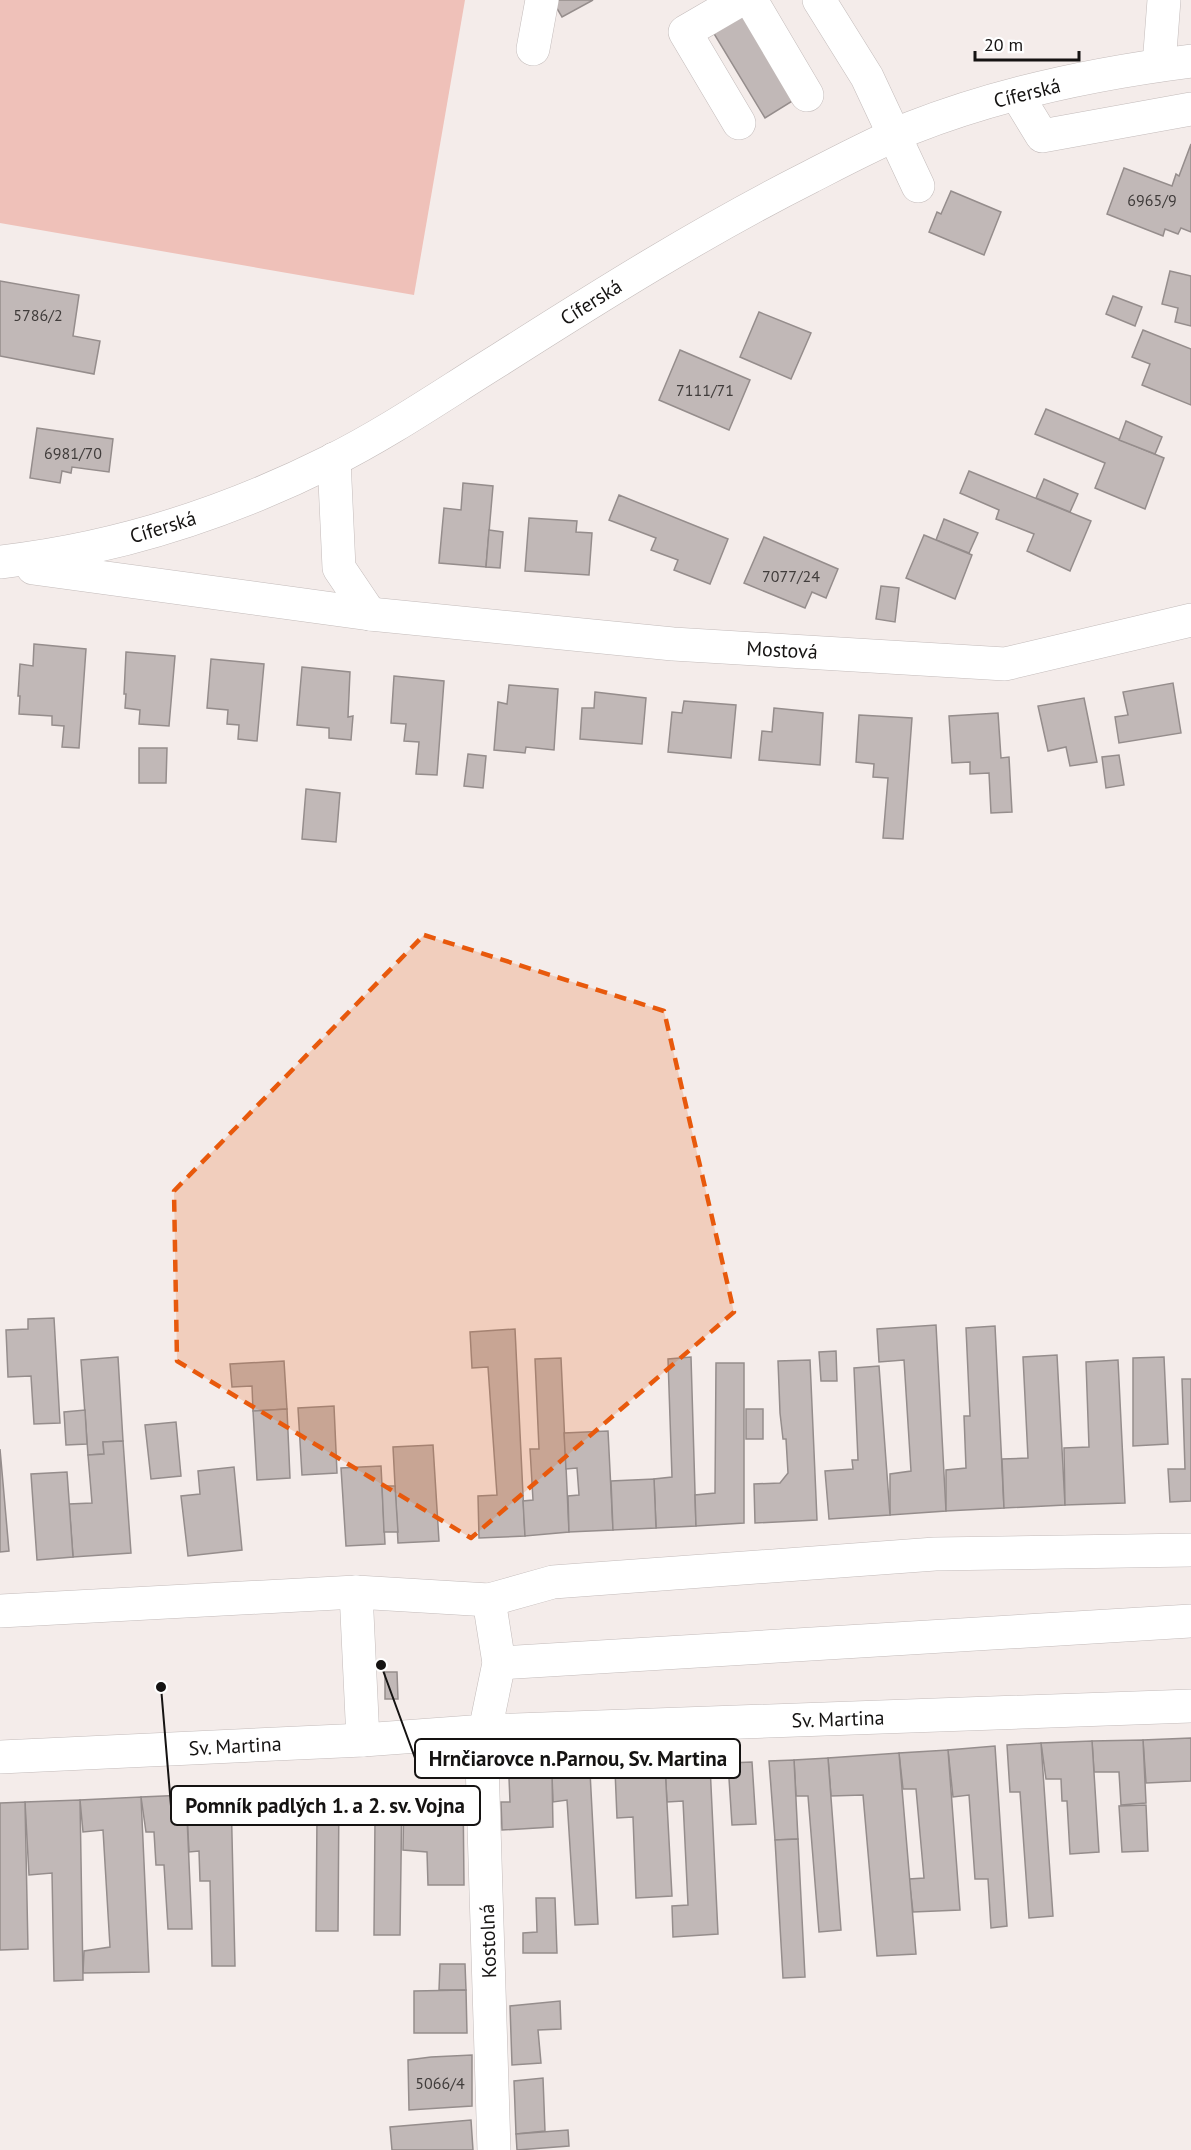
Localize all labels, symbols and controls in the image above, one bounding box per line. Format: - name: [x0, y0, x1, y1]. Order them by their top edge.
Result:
- scale bar: [975, 24, 1078, 62]
- text: 20 m: [984, 33, 1023, 56]
- street label: Cíferská: [991, 72, 1063, 114]
- house number: 6965/9: [1127, 190, 1177, 210]
- street label: Cíferská: [555, 273, 627, 331]
- house number: 5786/2: [13, 305, 63, 325]
- house number: 7111/71: [676, 380, 734, 400]
- house number: 6981/70: [44, 443, 102, 463]
- street label: Cíferská: [127, 505, 199, 549]
- house number: 7077/24: [762, 566, 820, 586]
- street label: Mostová: [746, 635, 818, 665]
- street label: Sv. Martina: [791, 1704, 885, 1734]
- street label: Sv. Martina: [188, 1731, 282, 1761]
- callout: Hrnčiarovce n.Parnou, Sv. Martina: [415, 1739, 740, 1778]
- text: Hrnčiarovce n.Parnou, Sv. Martina: [429, 1745, 727, 1772]
- callout: Pomník padlých 1. a 2. sv. Vojna: [171, 1786, 480, 1825]
- text: Pomník padlých 1. a 2. sv. Vojna: [185, 1792, 465, 1819]
- street label: Kostolná: [474, 1903, 502, 1979]
- house number: 5066/4: [415, 2073, 465, 2093]

